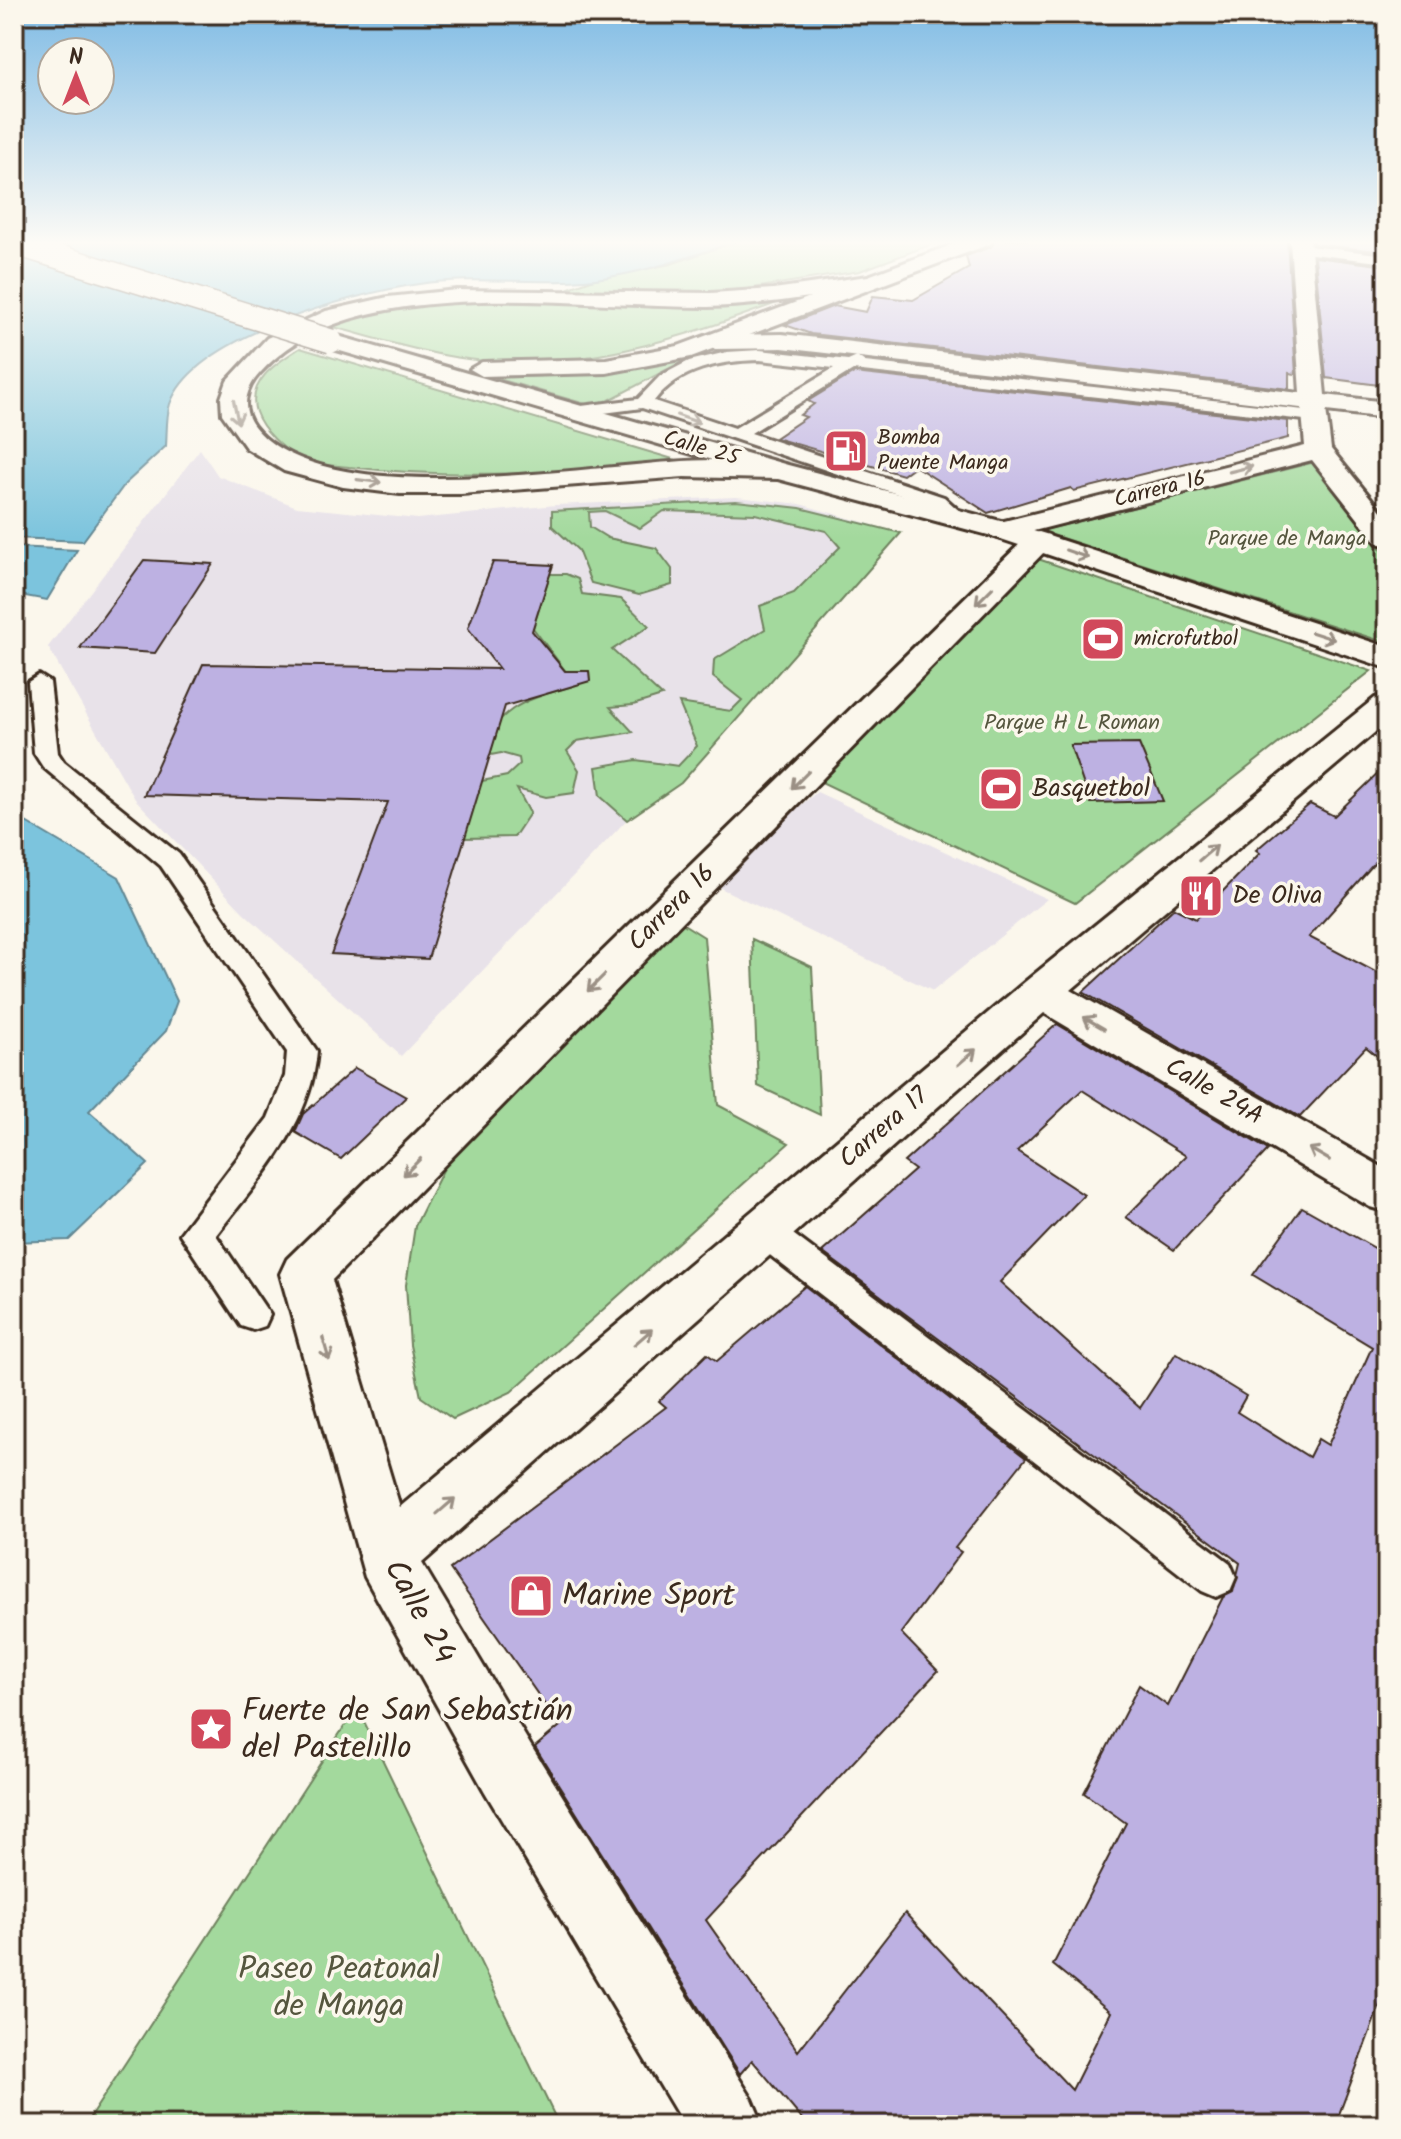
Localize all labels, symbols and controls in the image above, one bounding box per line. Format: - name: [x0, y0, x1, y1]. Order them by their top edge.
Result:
- north arrow: [36, 36, 116, 116]
- text: N: [69, 41, 83, 76]
- one-way arrow: [229, 399, 244, 424]
- one-way arrow: [676, 413, 700, 427]
- street label: Calle 25: [659, 421, 744, 477]
- place label: Bomba Puente Manga: [877, 421, 1009, 481]
- fuel station icon: Bomba Puente Manga: [822, 427, 870, 475]
- one-way arrow: [1227, 461, 1253, 476]
- street label: Carrera 16: [1110, 462, 1210, 518]
- one-way arrow: [355, 474, 381, 489]
- park label: Parque de Manga: [1207, 522, 1367, 557]
- one-way arrow: [1064, 547, 1089, 562]
- one-way arrow: [974, 587, 994, 606]
- sports icon: microfutbol: [1079, 615, 1127, 663]
- place label: microfutbol: [1134, 622, 1239, 657]
- one-way arrow: [1311, 630, 1336, 645]
- park label: Parque H L Roman: [984, 706, 1160, 741]
- sports icon: Basquetbol: [977, 765, 1025, 813]
- place label: Basquetbol: [1032, 768, 1150, 810]
- one-way arrow: [791, 770, 810, 789]
- one-way arrow: [1198, 844, 1218, 862]
- street label: Carrera 16: [618, 854, 726, 962]
- restaurant icon: De Oliva: [1177, 872, 1225, 920]
- place label: De Oliva: [1232, 875, 1323, 917]
- one-way arrow: [587, 973, 606, 992]
- one-way arrow: [1083, 1015, 1107, 1030]
- street label: Calle 24A: [1157, 1047, 1271, 1137]
- one-way arrow: [956, 1048, 976, 1066]
- street label: Carrera 17: [829, 1076, 939, 1179]
- one-way arrow: [1308, 1146, 1332, 1161]
- one-way arrow: [403, 1157, 422, 1176]
- one-way arrow: [632, 1328, 653, 1346]
- one-way arrow: [319, 1335, 334, 1361]
- one-way arrow: [435, 1497, 455, 1515]
- street label: Calle 24: [369, 1550, 469, 1674]
- place label: Marine Sport: [562, 1571, 735, 1622]
- shop icon: Marine Sport: [507, 1572, 555, 1620]
- place label: Fuerte de San Sebastián del Pastelillo: [242, 1686, 573, 1774]
- place icon: Fuerte de San Sebastián del Pastelillo: [187, 1705, 235, 1753]
- park label: Paseo Peatonal de Manga: [238, 1944, 440, 2032]

